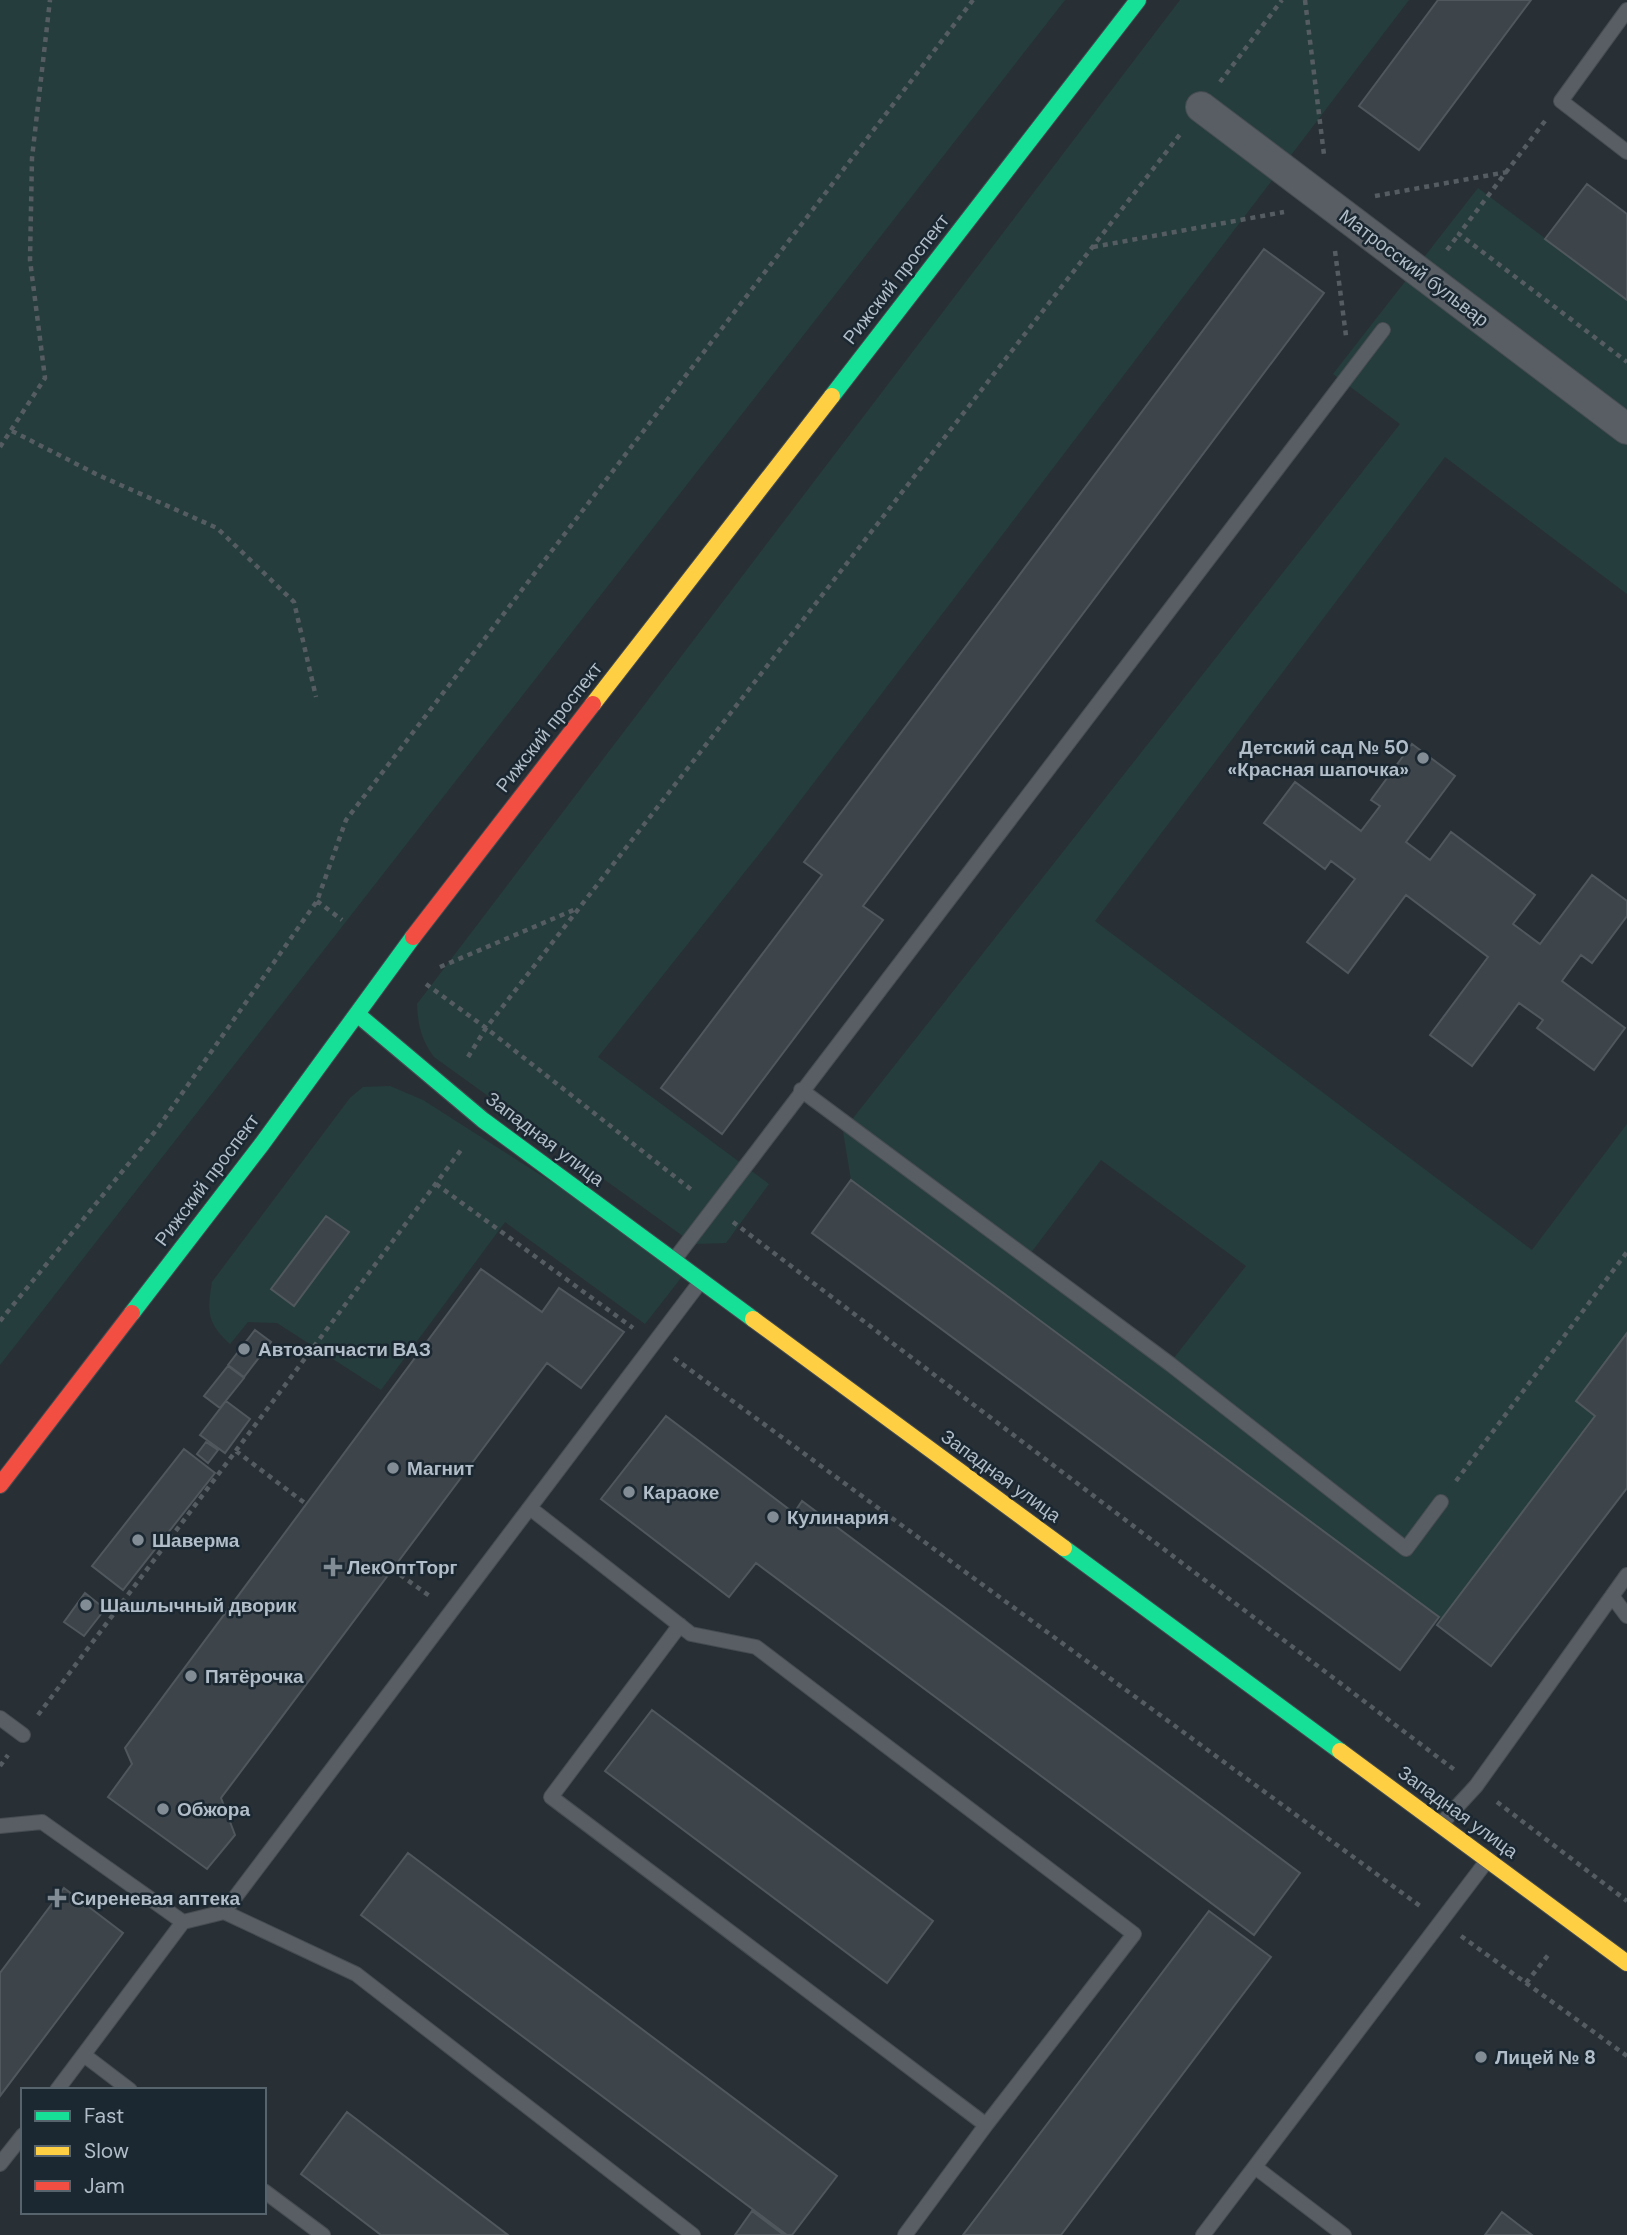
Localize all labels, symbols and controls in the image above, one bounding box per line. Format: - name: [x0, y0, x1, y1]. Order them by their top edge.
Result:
- street label: Матросский бульвар: [1334, 204, 1494, 332]
- street label: Рижский проспект: [837, 208, 955, 349]
- street label: Рижский проспект: [490, 656, 608, 797]
- place label: Детский сад № 50 «Красная шапочка»: [1227, 735, 1409, 782]
- marker: Детский сад № 50 «Красная шапочка»: [1415, 750, 1431, 766]
- street label: Западная улица: [481, 1086, 610, 1192]
- street label: Рижский проспект: [149, 1109, 265, 1251]
- place label: Автозапчасти ВАЗ: [258, 1337, 431, 1362]
- marker: Автозапчасти ВАЗ: [236, 1341, 252, 1357]
- street label: Западная улица: [936, 1424, 1066, 1528]
- place label: Магнит: [407, 1456, 474, 1481]
- marker: Магнит: [385, 1460, 401, 1476]
- place label: Караоке: [643, 1480, 719, 1505]
- marker: Караоке: [621, 1484, 637, 1500]
- place label: Кулинария: [787, 1505, 889, 1530]
- marker: Кулинария: [765, 1509, 781, 1525]
- place label: Шаверма: [152, 1528, 240, 1553]
- marker: Шаверма: [130, 1532, 146, 1548]
- place label: ЛекОптТорг: [347, 1555, 458, 1580]
- marker: ЛекОптТорг: [325, 1559, 341, 1575]
- place label: Шашлычный дворик: [100, 1593, 297, 1618]
- marker: Шашлычный дворик: [78, 1597, 94, 1613]
- place label: Пятёрочка: [205, 1664, 304, 1689]
- marker: Пятёрочка: [183, 1668, 199, 1684]
- street label: Западная улица: [1393, 1760, 1523, 1864]
- place label: Обжора: [177, 1797, 250, 1822]
- marker: Обжора: [155, 1801, 171, 1817]
- place label: Сиреневая аптека: [71, 1886, 241, 1911]
- marker: Сиреневая аптека: [49, 1890, 65, 1906]
- place label: Лицей № 8: [1495, 2045, 1596, 2070]
- marker: Лицей № 8: [1473, 2049, 1489, 2065]
- legend: [21, 2088, 266, 2214]
- text: Fast: [84, 2102, 124, 2130]
- text: Slow: [84, 2137, 129, 2165]
- text: Jam: [84, 2172, 125, 2200]

